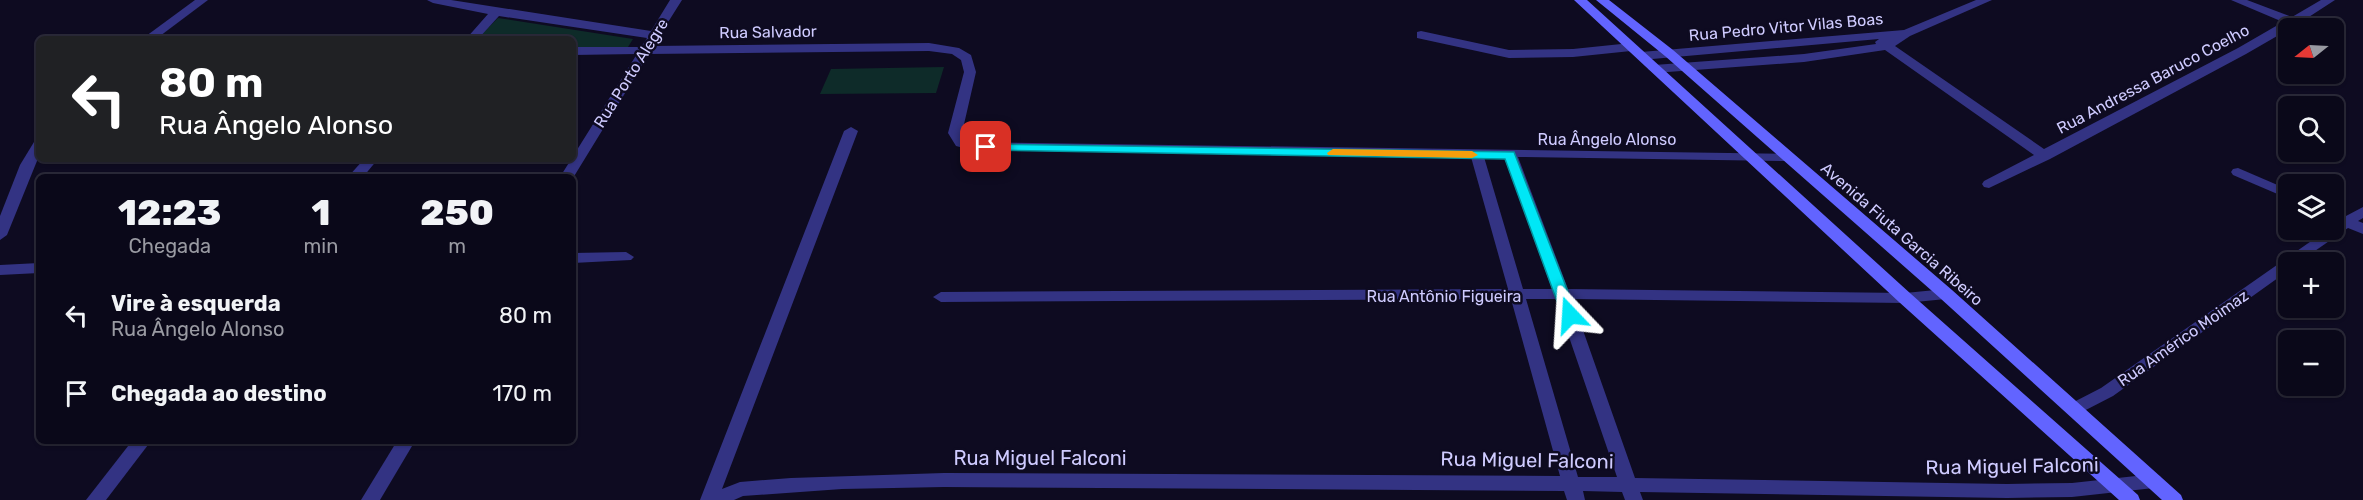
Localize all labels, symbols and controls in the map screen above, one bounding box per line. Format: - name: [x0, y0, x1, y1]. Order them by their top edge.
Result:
- street label: Rua Pedro Vitor Vilas Boas: [1688, 9, 1884, 45]
- street label: Rua Porto Alegre: [590, 15, 672, 131]
- north arrow: [2278, 18, 2344, 84]
- map controls: [2278, 18, 2344, 396]
- street label: Rua Andressa Baruco Coelho: [2054, 20, 2252, 138]
- street label: Rua Salvador: [719, 22, 817, 42]
- text: 80 m: [159, 58, 263, 108]
- icon: left: [60, 60, 138, 138]
- button: search: [2278, 96, 2344, 162]
- text: Rua Ângelo Alonso: [159, 109, 393, 141]
- pin: [960, 121, 1011, 172]
- icon: arrive: [969, 130, 1002, 163]
- street label: Rua Ângelo Alonso: [1538, 130, 1676, 149]
- street label: Avenida Fiuta Garcia Ribeiro: [1817, 158, 1987, 310]
- button: layers: [2278, 174, 2344, 240]
- text: 12:23: [118, 191, 221, 234]
- text: 1: [311, 191, 330, 234]
- text: 250: [420, 191, 494, 234]
- text: Chegada: [128, 234, 211, 258]
- text: min: [304, 234, 338, 258]
- text: m: [448, 234, 466, 258]
- button: +: [2278, 252, 2344, 318]
- position arrow: [1538, 283, 1602, 347]
- street label: Rua Américo Moimaz: [2114, 286, 2252, 390]
- street label: Rua Antônio Figueira: [1367, 287, 1521, 306]
- text: Vire à esquerda: [111, 290, 281, 317]
- icon: left: [60, 299, 93, 332]
- text: 80 m: [499, 302, 552, 329]
- text: Rua Ângelo Alonso: [111, 317, 284, 341]
- button: −: [2278, 330, 2344, 396]
- icon: arrive: [60, 377, 93, 410]
- text: Chegada ao destino: [111, 380, 327, 407]
- text: 170 m: [492, 380, 552, 407]
- street label: Rua Miguel Falconi: [953, 446, 1127, 470]
- street label: Rua Miguel Falconi: [1440, 446, 1614, 474]
- street label: Rua Miguel Falconi: [1925, 452, 2099, 480]

